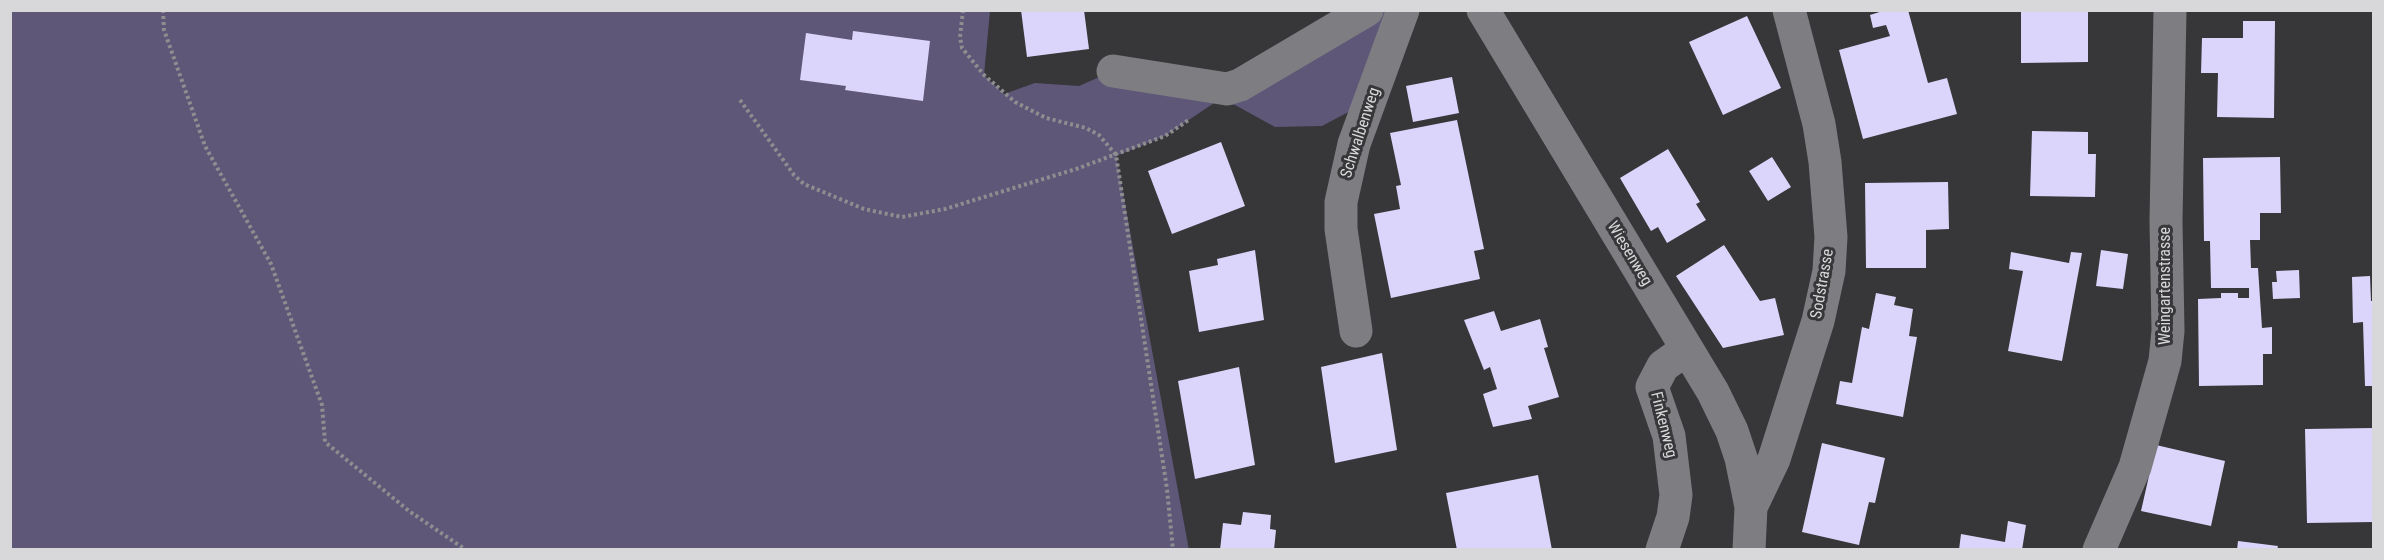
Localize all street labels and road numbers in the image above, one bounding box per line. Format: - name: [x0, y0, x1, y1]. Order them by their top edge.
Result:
- street label: Schwalbenweg: [1337, 85, 1385, 181]
- street label: Wiesenweg: [1602, 218, 1656, 290]
- street label: Weingartenstrasse: [2156, 227, 2176, 345]
- street label: Sodstrasse: [1807, 248, 1839, 320]
- street label: Finkenweg: [1646, 390, 1680, 460]

